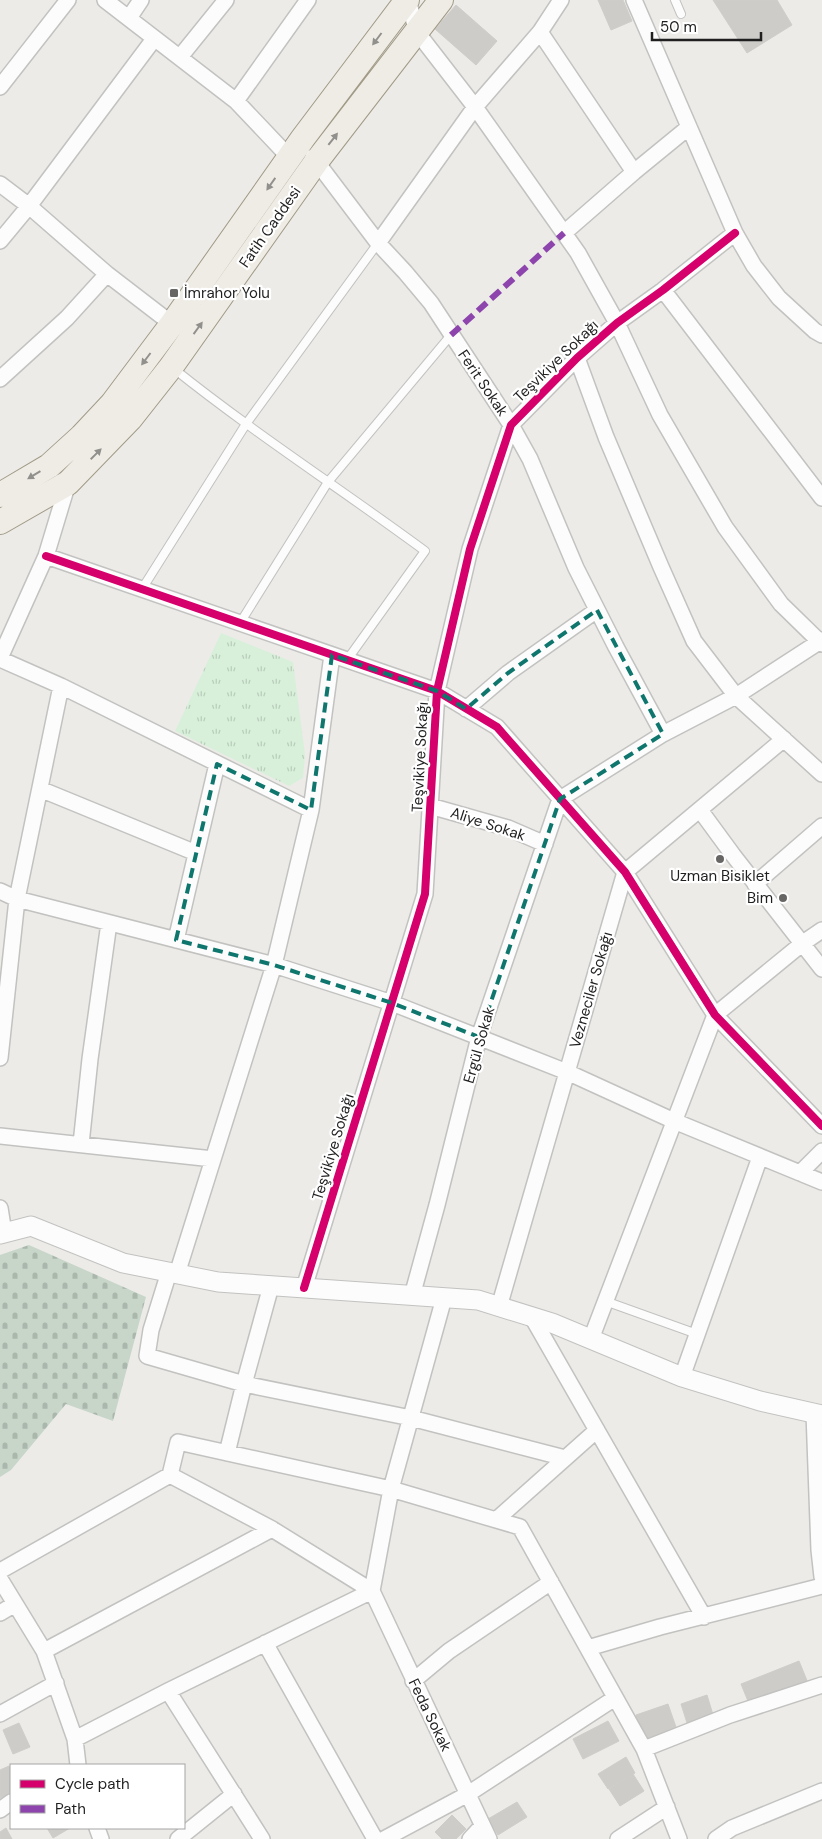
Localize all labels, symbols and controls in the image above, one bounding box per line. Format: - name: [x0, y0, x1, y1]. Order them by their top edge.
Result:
- scale bar: [652, 10, 761, 42]
- text: 50 m: [660, 17, 697, 37]
- one-way arrow: [372, 32, 383, 45]
- one-way arrow: [328, 133, 339, 146]
- one-way arrow: [266, 177, 276, 191]
- street label: Fatih Caddesi: [235, 182, 305, 272]
- place label: İmrahor Yolu: [184, 283, 270, 303]
- marker: İmrahor Yolu: [168, 287, 180, 299]
- street label: Teşvikiye Sokağı: [509, 315, 603, 407]
- one-way arrow: [193, 321, 203, 335]
- street label: Ferit Sokak: [453, 346, 513, 420]
- one-way arrow: [141, 352, 151, 366]
- one-way arrow: [90, 448, 102, 460]
- one-way arrow: [27, 470, 40, 479]
- street label: Teşvikiye Sokağı: [407, 701, 433, 813]
- street label: Aliye Sokak: [448, 802, 529, 846]
- marker: Uzman Bisiklet: [714, 853, 726, 865]
- place label: Uzman Bisiklet: [670, 866, 770, 886]
- place label: Bim: [747, 888, 773, 908]
- marker: Bim: [777, 892, 789, 904]
- street label: Vezneciler Sokağı: [565, 930, 617, 1050]
- street label: Ergül Sokak: [459, 1004, 500, 1086]
- street label: Teşvikiye Sokağı: [307, 1091, 359, 1203]
- street label: Feda Sokak: [404, 1675, 456, 1755]
- legend: [10, 1764, 185, 1829]
- text: Cycle path: [55, 1774, 130, 1794]
- text: Path: [55, 1799, 86, 1819]

